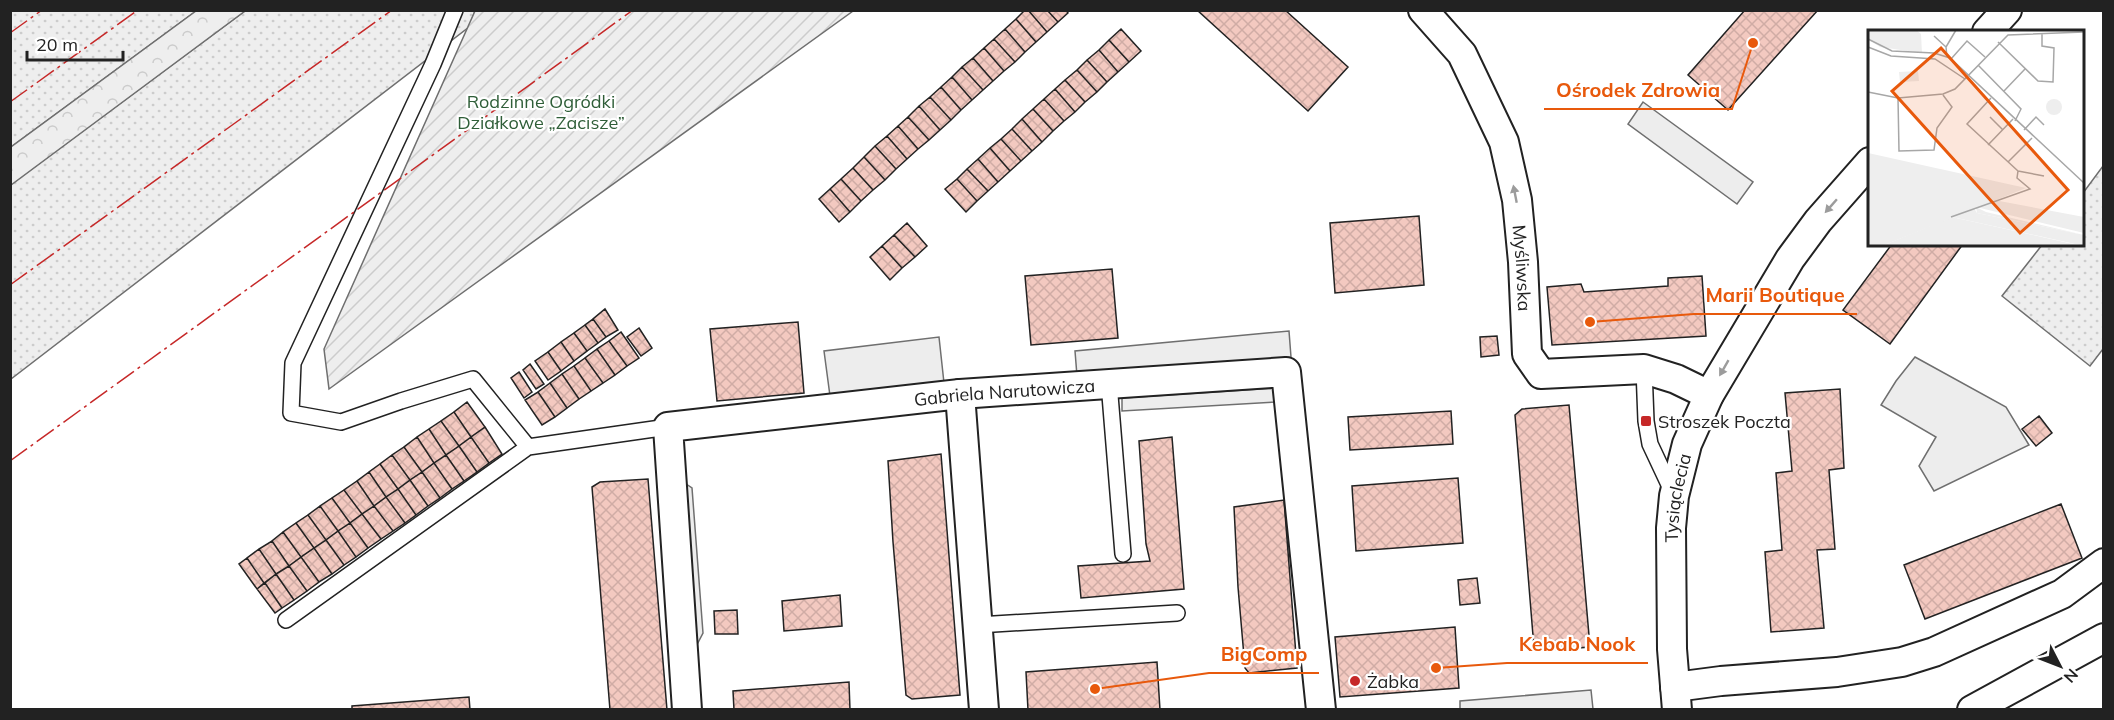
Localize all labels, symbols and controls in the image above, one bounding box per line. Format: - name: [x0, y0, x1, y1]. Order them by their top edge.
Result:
- scale bar: [27, 24, 123, 62]
- inset map: [1868, 30, 2084, 246]
- text: 20 m: [36, 33, 78, 56]
- callout: Ośrodek Zdrowia: [1544, 71, 1732, 109]
- text: Ośrodek Zdrowia: [1556, 77, 1720, 102]
- park label: Rodzinne Ogródki Działkowe „Zacisze”: [457, 90, 625, 134]
- one-way arrow: [1510, 185, 1519, 204]
- one-way arrow: [1825, 198, 1838, 213]
- street label: Myśliwska: [1508, 224, 1537, 312]
- callout: Marii Boutique: [1694, 276, 1857, 314]
- text: Marii Boutique: [1705, 282, 1845, 307]
- one-way arrow: [1719, 360, 1730, 376]
- street label: Gabriela Narutowicza: [913, 373, 1096, 411]
- place label: Stroszek Poczta: [1658, 410, 1791, 433]
- marker: Stroszek Poczta: [1639, 414, 1653, 428]
- street label: Tysiąclecia: [1659, 451, 1696, 542]
- callout: Kebab Nook: [1507, 625, 1648, 663]
- text: Kebab Nook: [1519, 631, 1636, 656]
- callout: BigComp: [1209, 635, 1319, 673]
- north arrow: [2030, 636, 2090, 696]
- text: BigComp: [1221, 641, 1307, 666]
- text: N: [2060, 665, 2083, 687]
- place label: Żabka: [1367, 670, 1419, 693]
- marker: Żabka: [1348, 674, 1362, 688]

